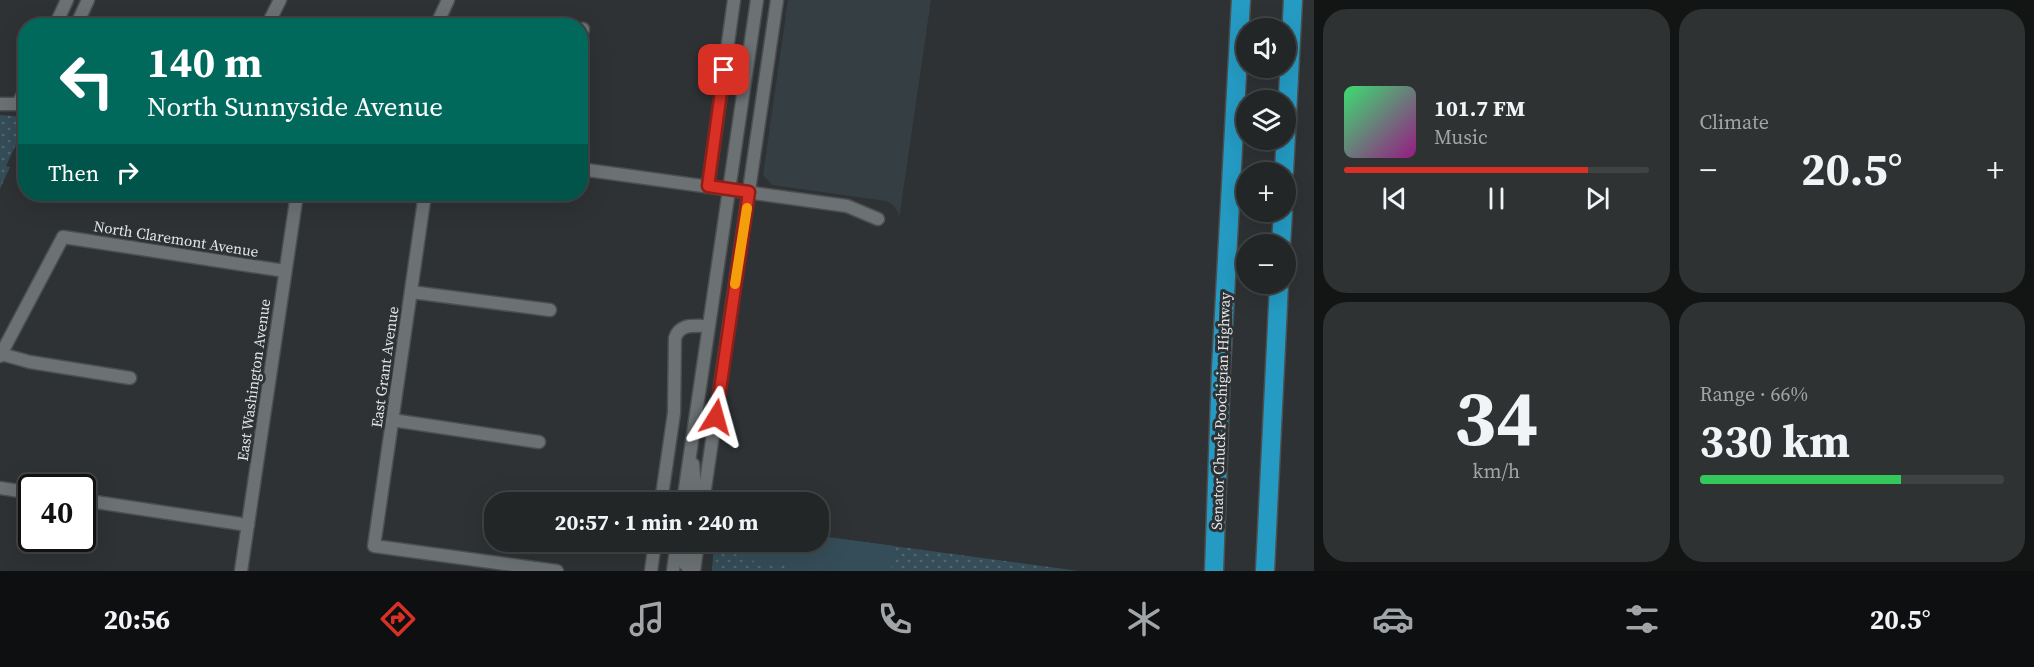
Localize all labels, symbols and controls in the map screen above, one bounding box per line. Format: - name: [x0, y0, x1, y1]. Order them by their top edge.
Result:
- map controls: [1236, 18, 1296, 294]
- button: sound: [1236, 18, 1296, 78]
- text: 140 m: [147, 33, 262, 91]
- icon: left: [48, 42, 126, 120]
- pin: [698, 44, 749, 95]
- icon: arrive: [707, 53, 740, 86]
- text: North Sunnyside Avenue: [147, 88, 443, 125]
- button: layers: [1236, 90, 1296, 150]
- text: 101.7 FM: [1434, 93, 1525, 123]
- text: Climate: [1700, 108, 1769, 136]
- text: Music: [1434, 123, 1488, 151]
- text: 20.5°: [1801, 138, 1902, 200]
- text: −: [1700, 147, 1717, 192]
- text: +: [1987, 147, 2004, 192]
- icon: right: [111, 156, 144, 189]
- text: Then: [48, 158, 99, 188]
- button: +: [1236, 162, 1296, 222]
- icon: previous: [1378, 182, 1411, 215]
- icon: pause: [1480, 182, 1513, 215]
- icon: next: [1581, 182, 1614, 215]
- street label: North Claremont Avenue: [92, 215, 260, 262]
- button: −: [1236, 234, 1296, 294]
- street label: Senator Chuck Poochigian Highway: [1206, 291, 1235, 530]
- street label: East Washington Avenue: [232, 297, 275, 462]
- street label: East Grant Avenue: [366, 305, 403, 429]
- text: 34: [1454, 364, 1539, 471]
- text: Range · 66%: [1700, 380, 1808, 408]
- position arrow: [684, 385, 748, 449]
- text: 330 km: [1700, 410, 1850, 472]
- text: km/h: [1472, 457, 1520, 485]
- speed limit sign: 40: [18, 474, 96, 552]
- text: 20:57 · 1 min · 240 m: [555, 507, 758, 537]
- icon: directions: [377, 598, 419, 640]
- icon: music: [626, 598, 668, 640]
- icon: phone: [874, 598, 916, 640]
- icon: climate: [1123, 598, 1165, 640]
- icon: car: [1372, 598, 1414, 640]
- icon: filters: [1621, 598, 1663, 640]
- text: 20:56: [103, 601, 170, 638]
- text: 20.5°: [1870, 601, 1931, 638]

